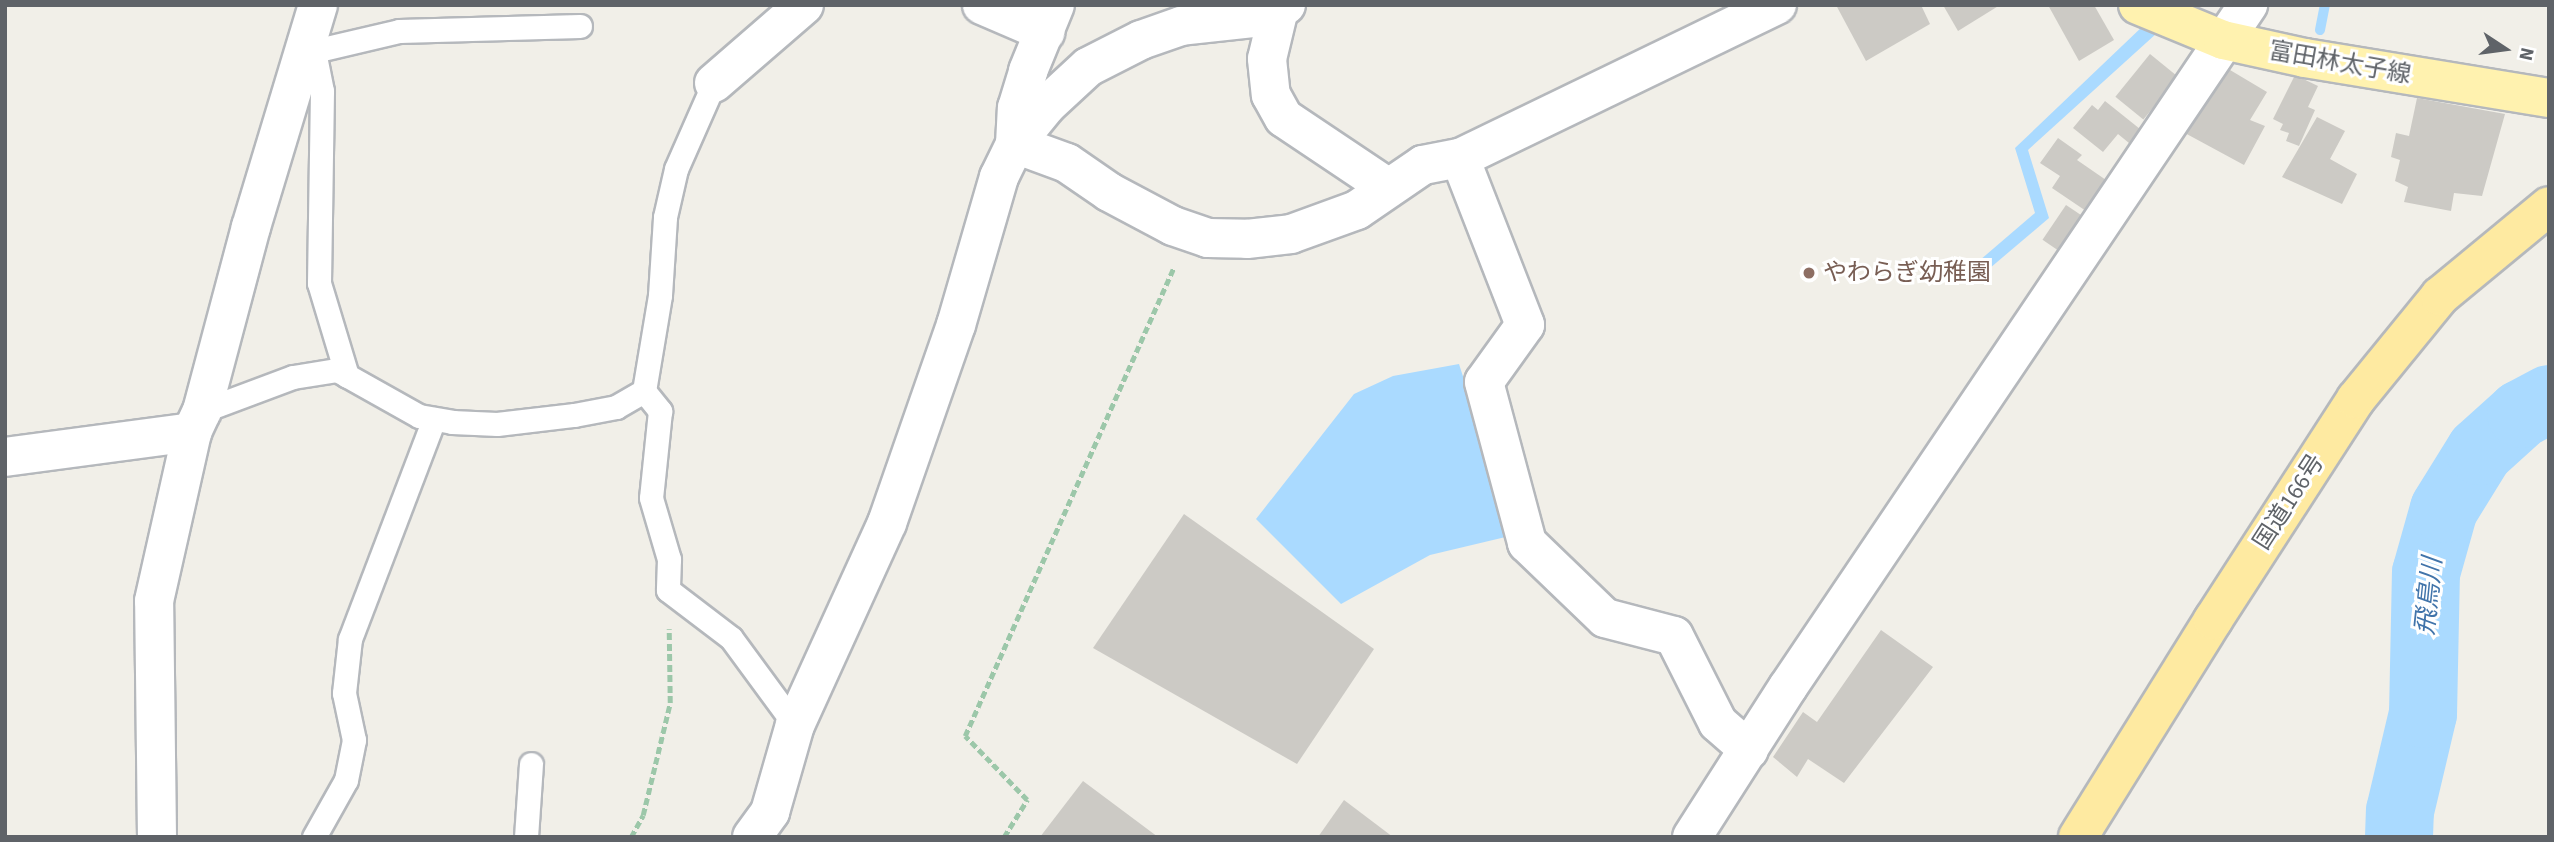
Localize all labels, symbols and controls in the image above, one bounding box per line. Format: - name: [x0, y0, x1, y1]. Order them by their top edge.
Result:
- north arrow: [2470, 14, 2540, 84]
- street label: 富田林太子線: [2267, 36, 2413, 90]
- text: N: [2511, 45, 2541, 63]
- place label: やわらぎ幼稚園: [1823, 259, 1991, 287]
- marker: やわらぎ幼稚園: [1801, 265, 1817, 281]
- street label: 国道166号: [2248, 449, 2330, 555]
- water label: 飛鳥川: [2409, 556, 2449, 636]

